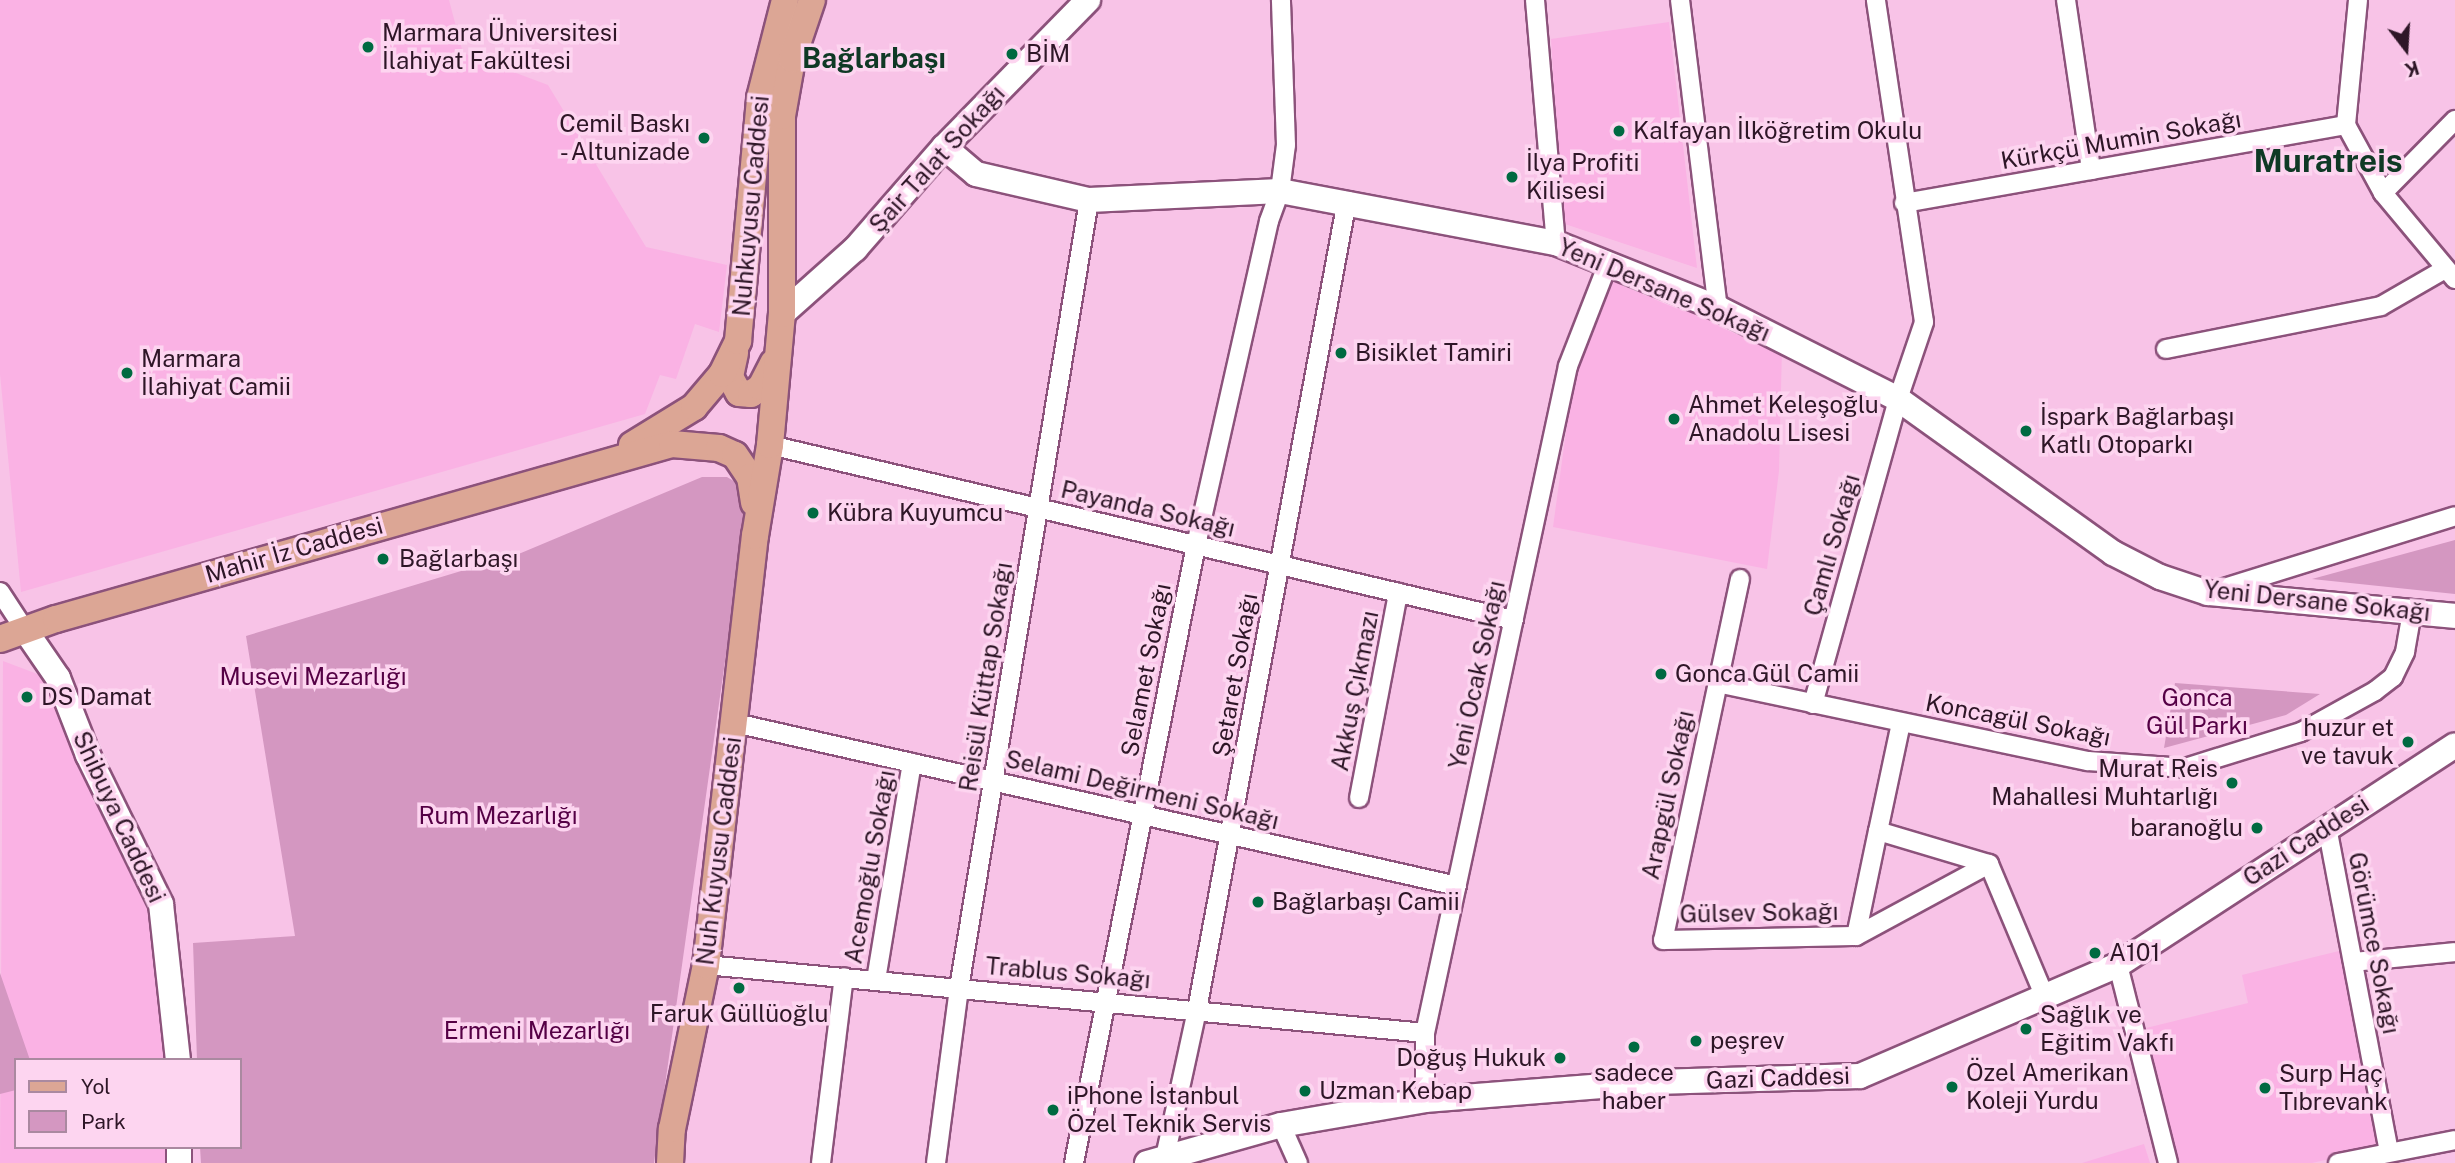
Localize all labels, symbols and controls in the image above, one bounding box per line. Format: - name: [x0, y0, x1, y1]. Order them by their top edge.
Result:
- north arrow: [2371, 14, 2441, 84]
- place label: Marmara Üniversitesi İlahiyat Fakültesi: [382, 19, 618, 75]
- marker: Marmara Üniversitesi İlahiyat Fakültesi: [360, 39, 376, 55]
- place label: BİM: [1026, 40, 1070, 68]
- district label: Bağlarbaşı: [802, 41, 946, 75]
- marker: BİM: [1004, 46, 1020, 62]
- text: K: [2402, 57, 2422, 82]
- street label: Şair Talat Sokağı: [863, 79, 1011, 239]
- street label: Nuhkuyusu Caddesi: [727, 94, 775, 318]
- street label: Kürkçü Mumin Sokağı: [1999, 105, 2243, 175]
- place label: Cemil Baskı - Altunizade: [556, 110, 690, 166]
- place label: Kalfayan İlköğretim Okulu: [1633, 117, 1922, 145]
- marker: Kalfayan İlköğretim Okulu: [1611, 123, 1627, 139]
- marker: Cemil Baskı - Altunizade: [696, 130, 712, 146]
- district label: Muratreis: [2253, 142, 2403, 180]
- place label: İlya Profiti Kilisesi: [1526, 149, 1639, 205]
- marker: İlya Profiti Kilisesi: [1504, 169, 1520, 185]
- street label: Yeni Dersane Sokağı: [1554, 232, 1774, 348]
- place label: Bisiklet Tamiri: [1355, 339, 1512, 367]
- place label: Marmara İlahiyat Camii: [141, 345, 291, 401]
- marker: Bisiklet Tamiri: [1333, 345, 1349, 361]
- marker: Marmara İlahiyat Camii: [119, 365, 135, 381]
- place label: Ahmet Keleşoğlu Anadolu Lisesi: [1688, 391, 1879, 447]
- place label: İspark Bağlarbaşı Katlı Otoparkı: [2040, 403, 2234, 459]
- marker: Ahmet Keleşoğlu Anadolu Lisesi: [1666, 411, 1682, 427]
- marker: İspark Bağlarbaşı Katlı Otoparkı: [2018, 423, 2034, 439]
- street label: Çamlı Sokağı: [1798, 471, 1866, 619]
- street label: Payanda Sokağı: [1058, 475, 1238, 543]
- place label: Kübra Kuyumcu: [827, 499, 1003, 527]
- marker: Kübra Kuyumcu: [805, 505, 821, 521]
- street label: Mahir İz Caddesi: [202, 511, 386, 589]
- place label: Bağlarbaşı: [399, 545, 518, 573]
- marker: Bağlarbaşı: [373, 549, 393, 569]
- street label: Reisül Küttap Sokağı: [954, 560, 1018, 794]
- street label: Yeni Dersane Sokağı: [2202, 575, 2432, 627]
- street label: Yeni Ocak Sokağı: [1443, 578, 1511, 772]
- street label: Selamet Sokağı: [1115, 581, 1177, 759]
- street label: Şetaret Sokağı: [1206, 591, 1264, 759]
- street label: Akkuş Çıkmazı: [1325, 608, 1385, 774]
- place label: Gonca Gül Camii: [1675, 660, 1859, 688]
- park label: Musevi Mezarlığı: [220, 663, 406, 691]
- marker: Gonca Gül Camii: [1653, 666, 1669, 682]
- place label: DS Damat: [41, 683, 152, 711]
- park label: Gonca Gül Parkı: [2146, 684, 2248, 740]
- street label: Koncagül Sokağı: [1923, 688, 2113, 752]
- marker: DS Damat: [19, 689, 35, 705]
- street label: Arapgül Sokağı: [1636, 708, 1700, 882]
- place label: huzur et ve tavuk: [2301, 714, 2394, 770]
- street label: Shibuya Caddesi: [67, 727, 171, 907]
- marker: huzur et ve tavuk: [2400, 734, 2416, 750]
- street label: Nuh Kuyusu Caddesi: [691, 735, 747, 967]
- street label: Selami Değirmeni Sokağı: [1002, 744, 1282, 836]
- place label: Murat Reis Mahallesi Muhtarlığı: [1991, 755, 2218, 811]
- street label: Acemoğlu Sokağı: [839, 768, 901, 966]
- marker: Murat Reis Mahallesi Muhtarlığı: [2224, 775, 2240, 791]
- street label: Gazi Caddesi: [2238, 790, 2374, 892]
- park label: Rum Mezarlığı: [418, 802, 578, 830]
- place label: baranoğlu: [2130, 814, 2243, 842]
- marker: baranoğlu: [2249, 820, 2265, 836]
- street label: Görümce Sokağı: [2342, 850, 2406, 1036]
- place label: Bağlarbaşı Camii: [1272, 888, 1460, 916]
- marker: Bağlarbaşı Camii: [1250, 894, 1266, 910]
- street label: Gülsev Sokağı: [1679, 897, 1839, 929]
- place label: A101: [2109, 939, 2160, 967]
- marker: A101: [2087, 945, 2103, 961]
- street label: Trablus Sokağı: [984, 951, 1152, 995]
- marker: Faruk Güllüoğlu: [731, 980, 747, 996]
- place label: Faruk Güllüoğlu: [650, 1000, 828, 1028]
- place label: Sağlık ve Eğitim Vakfı: [2040, 1001, 2175, 1057]
- park label: Ermeni Mezarlığı: [444, 1017, 630, 1045]
- marker: Sağlık ve Eğitim Vakfı: [2018, 1021, 2034, 1037]
- place label: peşrev: [1710, 1027, 1785, 1055]
- marker: peşrev: [1688, 1033, 1704, 1049]
- marker: sadece haber: [1626, 1039, 1642, 1055]
- place label: Doğuş Hukuk: [1396, 1044, 1546, 1072]
- marker: Doğuş Hukuk: [1552, 1050, 1568, 1066]
- legend: [14, 1058, 242, 1149]
- place label: sadece haber: [1594, 1059, 1674, 1115]
- place label: Özel Amerikan Koleji Yurdu: [1966, 1059, 2129, 1115]
- place label: Surp Haç Tıbrevank: [2279, 1060, 2388, 1116]
- street label: Gazi Caddesi: [1706, 1061, 1850, 1095]
- text: Yol: [81, 1074, 111, 1099]
- place label: Uzman Kebap: [1319, 1077, 1472, 1105]
- marker: Özel Amerikan Koleji Yurdu: [1944, 1079, 1960, 1095]
- marker: Surp Haç Tıbrevank: [2257, 1080, 2273, 1096]
- place label: iPhone İstanbul Özel Teknik Servis: [1067, 1082, 1271, 1138]
- marker: Uzman Kebap: [1297, 1083, 1313, 1099]
- marker: iPhone İstanbul Özel Teknik Servis: [1045, 1102, 1061, 1118]
- text: Park: [81, 1109, 126, 1134]

